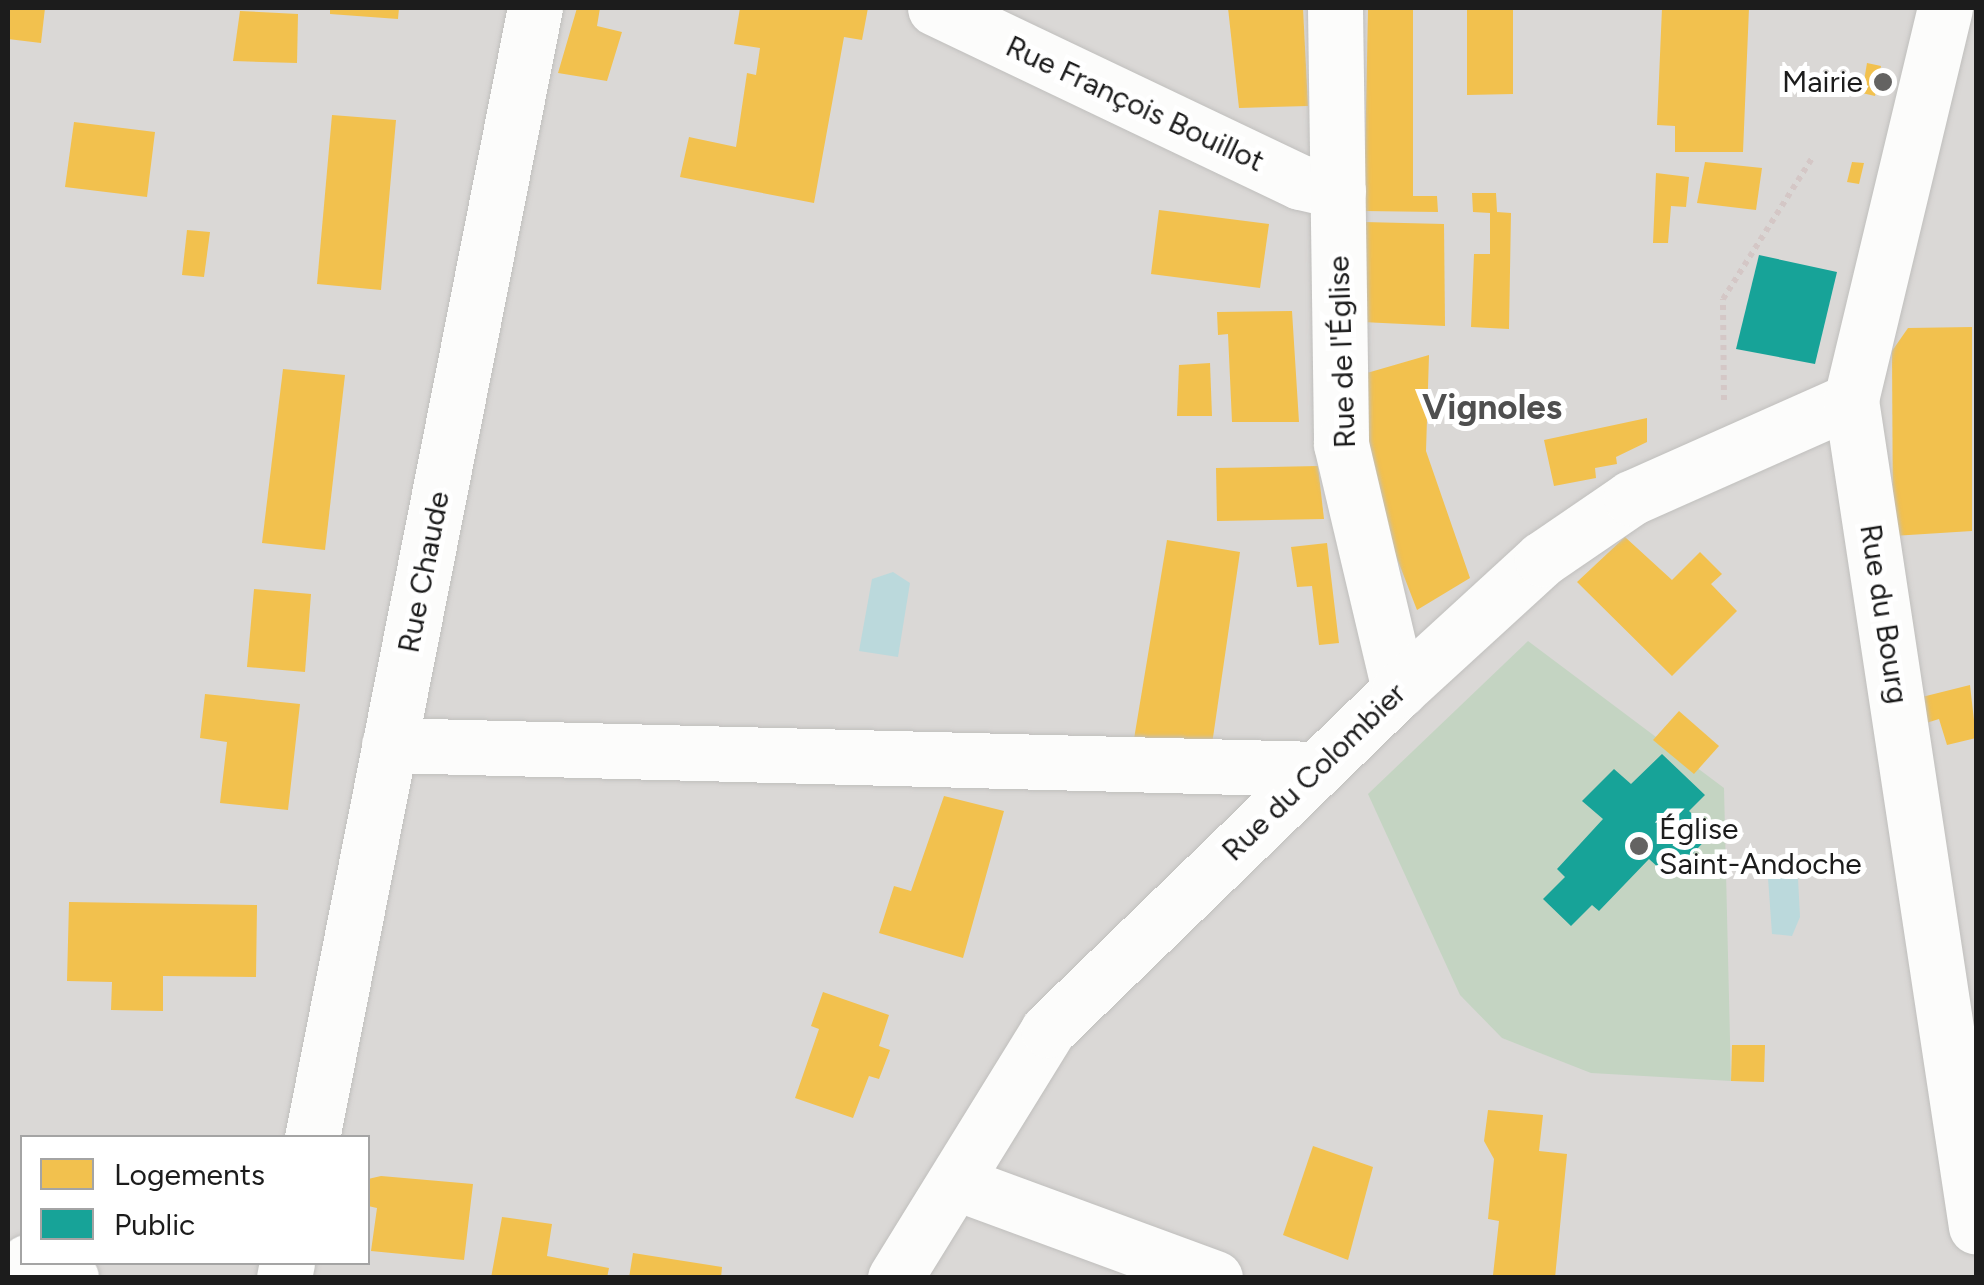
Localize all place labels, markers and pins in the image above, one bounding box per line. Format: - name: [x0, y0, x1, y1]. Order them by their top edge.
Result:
- place label: Mairie: [1782, 64, 1863, 100]
- marker: Mairie: [1872, 71, 1894, 93]
- place label: Église Saint-Andoche: [1659, 811, 1862, 882]
- marker: Église Saint-Andoche: [1628, 835, 1650, 857]

